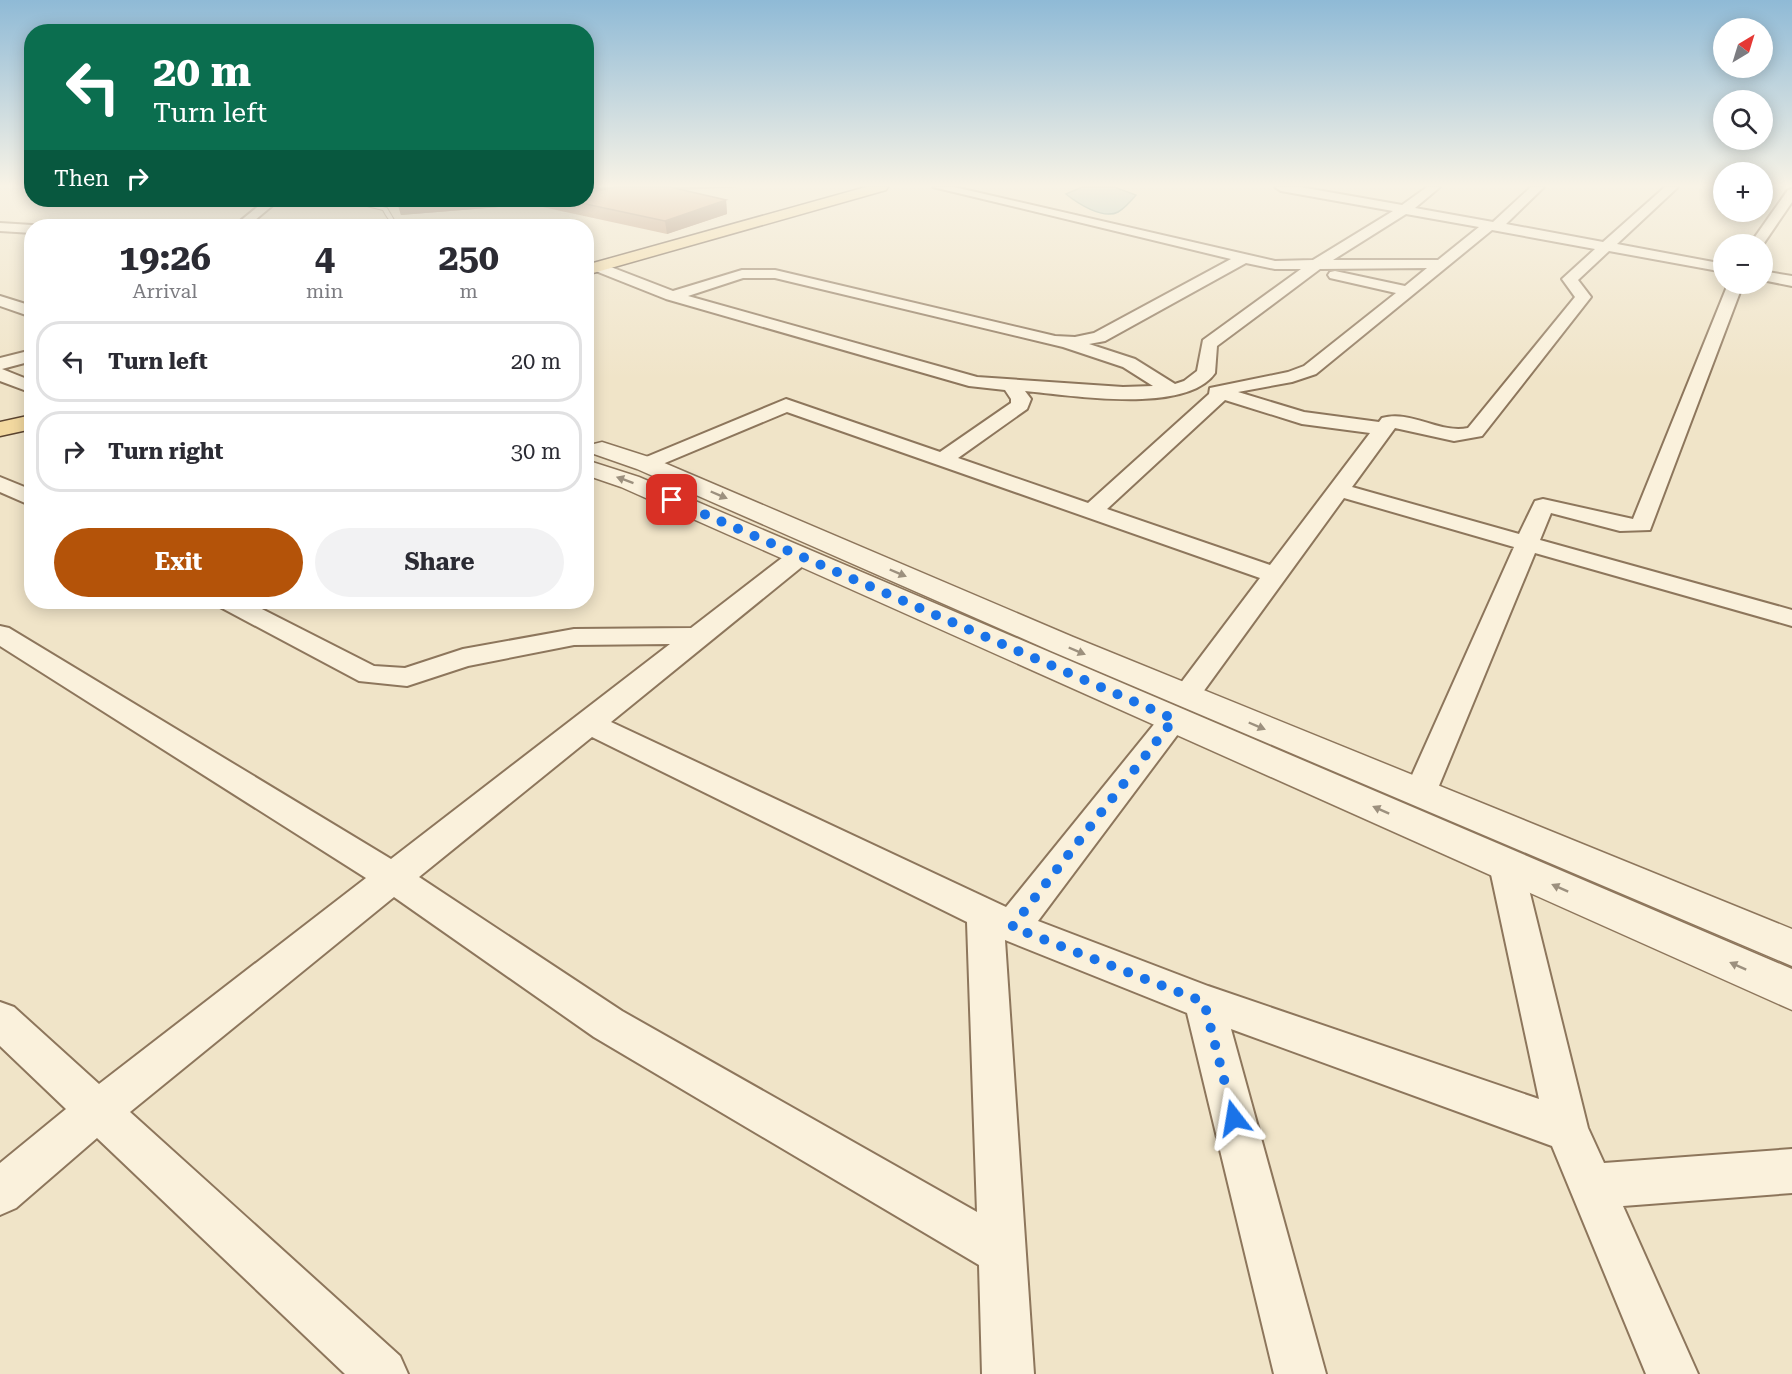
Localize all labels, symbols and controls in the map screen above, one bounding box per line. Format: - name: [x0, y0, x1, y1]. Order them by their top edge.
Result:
- north arrow: [1713, 18, 1773, 78]
- map controls: [1713, 18, 1773, 294]
- text: 20 m: [153, 47, 251, 96]
- icon: left: [54, 48, 132, 126]
- button: search: [1713, 90, 1773, 150]
- text: Turn left: [153, 97, 267, 129]
- icon: right: [121, 162, 154, 195]
- button: +: [1713, 162, 1773, 222]
- text: Then: [54, 166, 109, 191]
- button: −: [1713, 234, 1773, 294]
- text: 19:26: [119, 237, 211, 279]
- text: 4: [315, 237, 335, 279]
- text: 250: [439, 237, 499, 279]
- text: Arrival: [132, 279, 197, 303]
- text: min: [306, 279, 343, 303]
- text: m: [460, 279, 478, 303]
- icon: left: [57, 345, 90, 378]
- text: Turn left: [108, 349, 208, 374]
- text: 20 m: [511, 349, 561, 374]
- icon: right: [57, 435, 90, 468]
- text: Turn right: [108, 439, 223, 464]
- text: 30 m: [511, 439, 561, 464]
- pin: [646, 474, 697, 525]
- one-way arrow: [616, 475, 634, 485]
- icon: arrive: [655, 483, 688, 516]
- one-way arrow: [711, 491, 728, 500]
- button: Exit: [54, 528, 303, 597]
- button: Share: [315, 528, 564, 597]
- one-way arrow: [890, 568, 908, 578]
- one-way arrow: [1068, 647, 1086, 656]
- one-way arrow: [1248, 722, 1266, 731]
- one-way arrow: [1373, 805, 1390, 814]
- one-way arrow: [1550, 883, 1568, 893]
- one-way arrow: [1729, 961, 1747, 971]
- position arrow: [1202, 1086, 1266, 1150]

